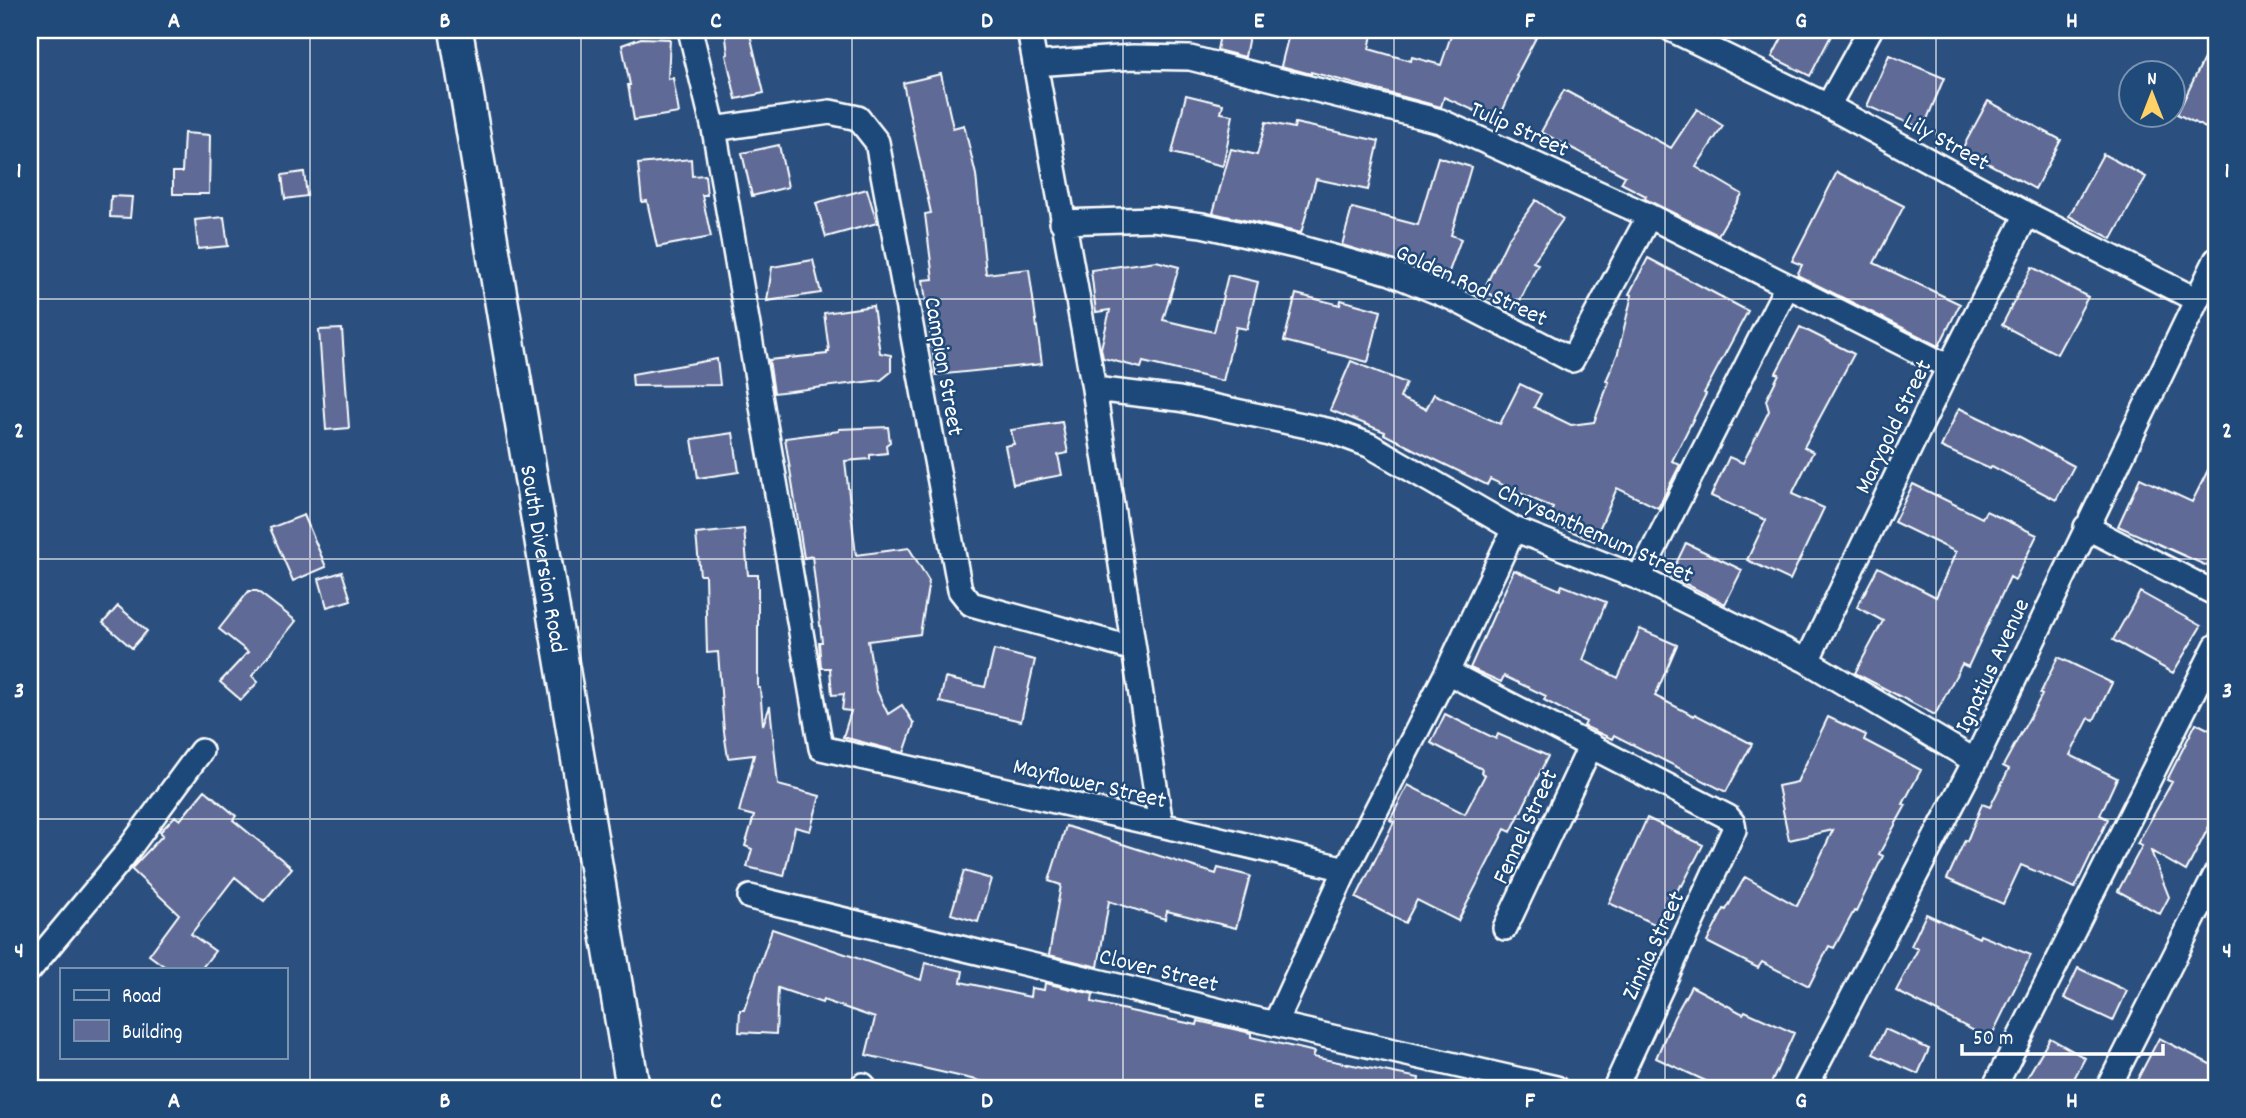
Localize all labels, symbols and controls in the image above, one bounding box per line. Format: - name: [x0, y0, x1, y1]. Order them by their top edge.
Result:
- text: A: [168, 6, 180, 39]
- text: B: [440, 6, 451, 39]
- text: C: [710, 6, 722, 39]
- text: D: [981, 6, 993, 39]
- text: E: [1254, 6, 1265, 39]
- text: F: [1525, 6, 1536, 39]
- text: G: [1795, 6, 1807, 39]
- text: H: [2066, 6, 2078, 39]
- north arrow: [2116, 60, 2186, 130]
- text: N: [2147, 67, 2157, 94]
- street label: Tulip Street: [1464, 94, 1574, 168]
- street label: Lily Street: [1896, 106, 1995, 181]
- text: 1: [16, 156, 22, 189]
- text: 1: [2224, 156, 2230, 189]
- street label: Golden Rod Street: [1389, 237, 1553, 337]
- street label: Campion Street: [913, 294, 971, 439]
- street label: Marygold Street: [1847, 354, 1942, 500]
- text: 2: [14, 416, 24, 449]
- text: 2: [2222, 416, 2232, 449]
- street label: South Diversion Road: [509, 463, 574, 656]
- street label: Chrysanthemum Street: [1491, 476, 1698, 593]
- street label: Ignatius Avenue: [1948, 593, 2040, 739]
- text: 3: [14, 676, 24, 709]
- text: 3: [2222, 676, 2232, 709]
- street label: Mayflower Street: [1009, 751, 1169, 819]
- street label: Fennel Street: [1485, 764, 1568, 890]
- street label: Zinnia Street: [1615, 886, 1695, 1006]
- text: 4: [14, 936, 24, 969]
- text: 4: [2222, 936, 2232, 969]
- street label: Clover Street: [1095, 941, 1221, 1003]
- legend: [60, 968, 287, 1058]
- text: Road: [122, 983, 161, 1013]
- scale bar: [1962, 1013, 2164, 1057]
- text: Building: [122, 1019, 182, 1049]
- text: 50 m: [1973, 1025, 2013, 1055]
- text: A: [168, 1086, 180, 1118]
- text: B: [440, 1086, 451, 1118]
- text: C: [710, 1086, 722, 1118]
- text: D: [981, 1086, 993, 1118]
- text: E: [1254, 1086, 1265, 1118]
- text: F: [1525, 1086, 1536, 1118]
- text: G: [1795, 1086, 1807, 1118]
- text: H: [2066, 1086, 2078, 1118]

